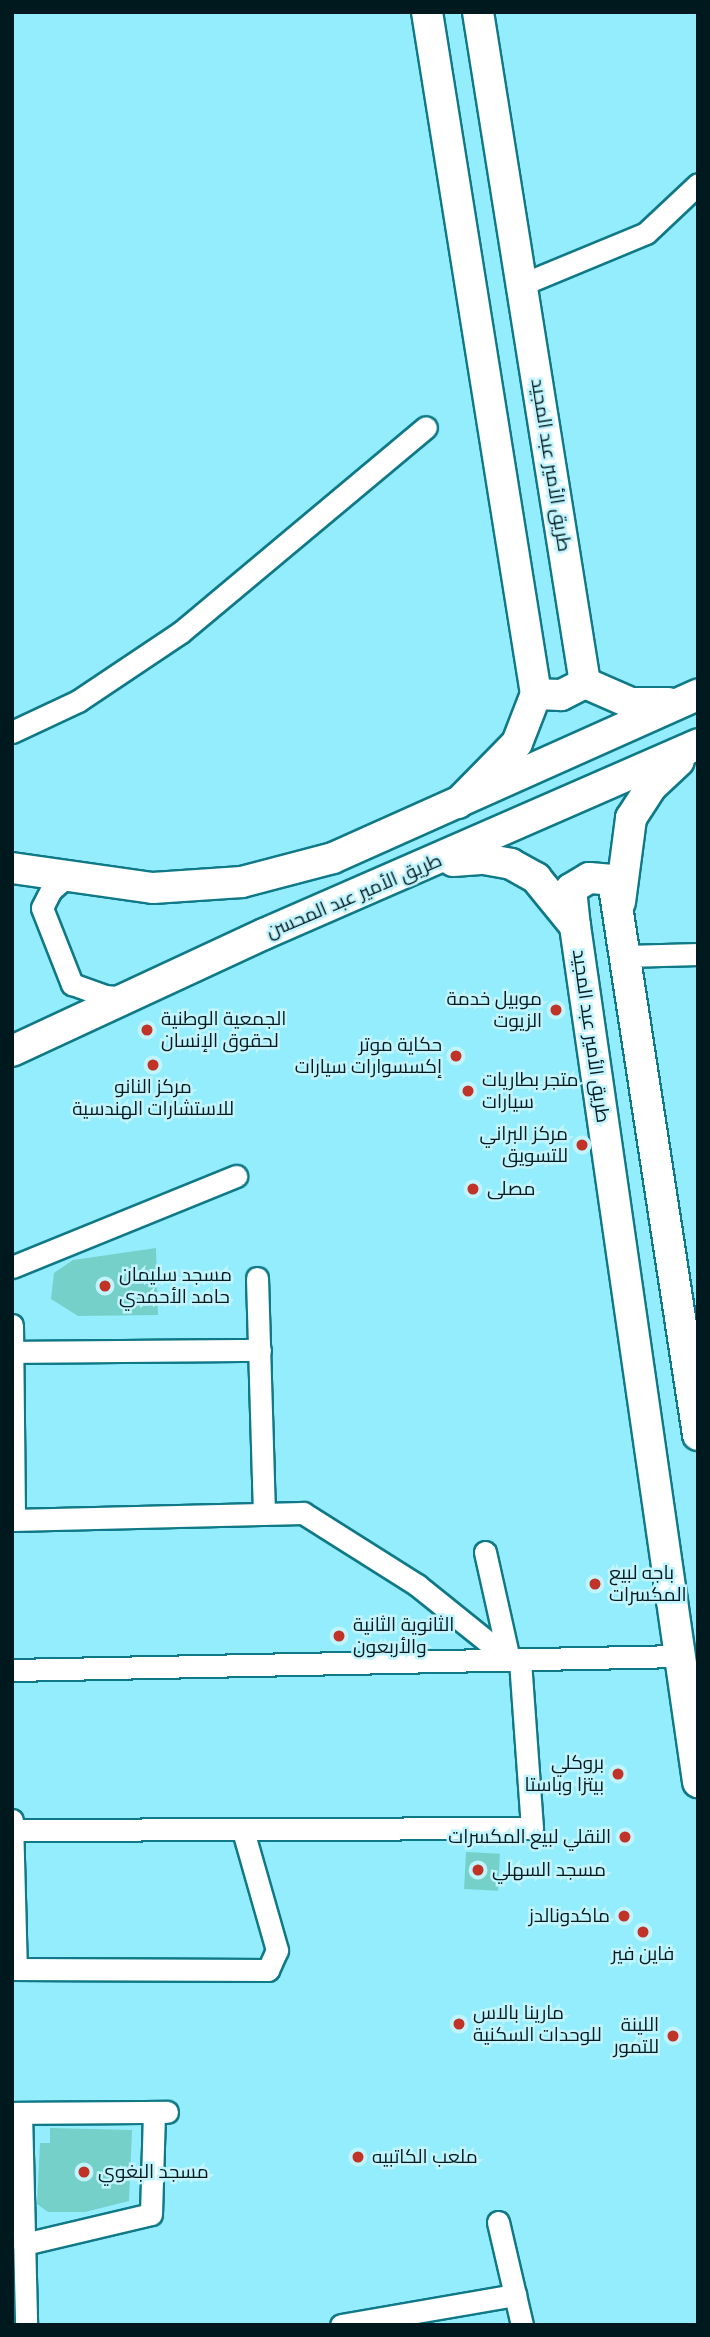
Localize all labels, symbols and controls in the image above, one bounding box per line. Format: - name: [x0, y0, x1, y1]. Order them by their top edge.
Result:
- street label: طريق الأمير عبد المجيد: [526, 377, 576, 553]
- street label: طريق الأمير عبد المحسن: [263, 849, 445, 943]
- street label: طريق الأمير عبد المجيد: [568, 948, 614, 1124]
- place label: موبيل خدمة الزيوت: [447, 988, 542, 1032]
- marker: موبيل خدمة الزيوت: [548, 1002, 564, 1018]
- place label: الجمعية الوطنية لحقوق الإنسان: [161, 1008, 286, 1052]
- marker: الجمعية الوطنية لحقوق الإنسان: [139, 1022, 155, 1038]
- place label: حكاية موتر إكسسوارات سيارات: [295, 1034, 442, 1078]
- marker: حكاية موتر إكسسوارات سيارات: [448, 1048, 464, 1064]
- marker: مركز النانو للاستشارات الهندسية: [145, 1057, 161, 1073]
- place label: متجر بطاريات سيارات: [482, 1069, 579, 1113]
- place label: مركز النانو للاستشارات الهندسية: [72, 1076, 234, 1120]
- marker: متجر بطاريات سيارات: [460, 1083, 476, 1099]
- place label: مركز البراني للتسويق: [479, 1123, 568, 1167]
- marker: مركز البراني للتسويق: [574, 1137, 590, 1153]
- place label: مصلى: [487, 1178, 535, 1200]
- marker: مصلى: [465, 1181, 481, 1197]
- place label: مسجد سليمان حامد الأحمدي: [119, 1264, 232, 1308]
- marker: مسجد سليمان حامد الأحمدي: [97, 1278, 113, 1294]
- place label: باجه لبيع المكسرات: [609, 1562, 687, 1606]
- marker: باجه لبيع المكسرات: [587, 1576, 603, 1592]
- place label: الثانوية الثانية والأربعون: [353, 1614, 454, 1658]
- marker: الثانوية الثانية والأربعون: [331, 1628, 347, 1644]
- place label: بروكلي بيتزا وباستا: [525, 1752, 604, 1796]
- marker: بروكلي بيتزا وباستا: [610, 1766, 626, 1782]
- place label: النقلي لبيع المكسرات: [448, 1826, 611, 1848]
- marker: النقلي لبيع المكسرات: [617, 1829, 633, 1845]
- place label: مسجد السهلي: [492, 1859, 606, 1881]
- marker: مسجد السهلي: [470, 1862, 486, 1878]
- place label: ماكدونالدز: [529, 1905, 610, 1927]
- marker: ماكدونالدز: [616, 1908, 632, 1924]
- marker: فاين فير: [635, 1924, 651, 1940]
- place label: فاين فير: [612, 1943, 674, 1965]
- place label: مارينا بالاس للوحدات السكنية: [473, 2002, 602, 2046]
- place label: اللينة للتمور: [614, 2014, 659, 2058]
- marker: مارينا بالاس للوحدات السكنية: [451, 2016, 467, 2032]
- marker: اللينة للتمور: [665, 2028, 681, 2044]
- place label: ملعب الكاتبيه: [372, 2146, 478, 2168]
- marker: ملعب الكاتبيه: [350, 2149, 366, 2165]
- place label: مسجد البغوي: [98, 2161, 209, 2183]
- marker: مسجد البغوي: [76, 2164, 92, 2180]

